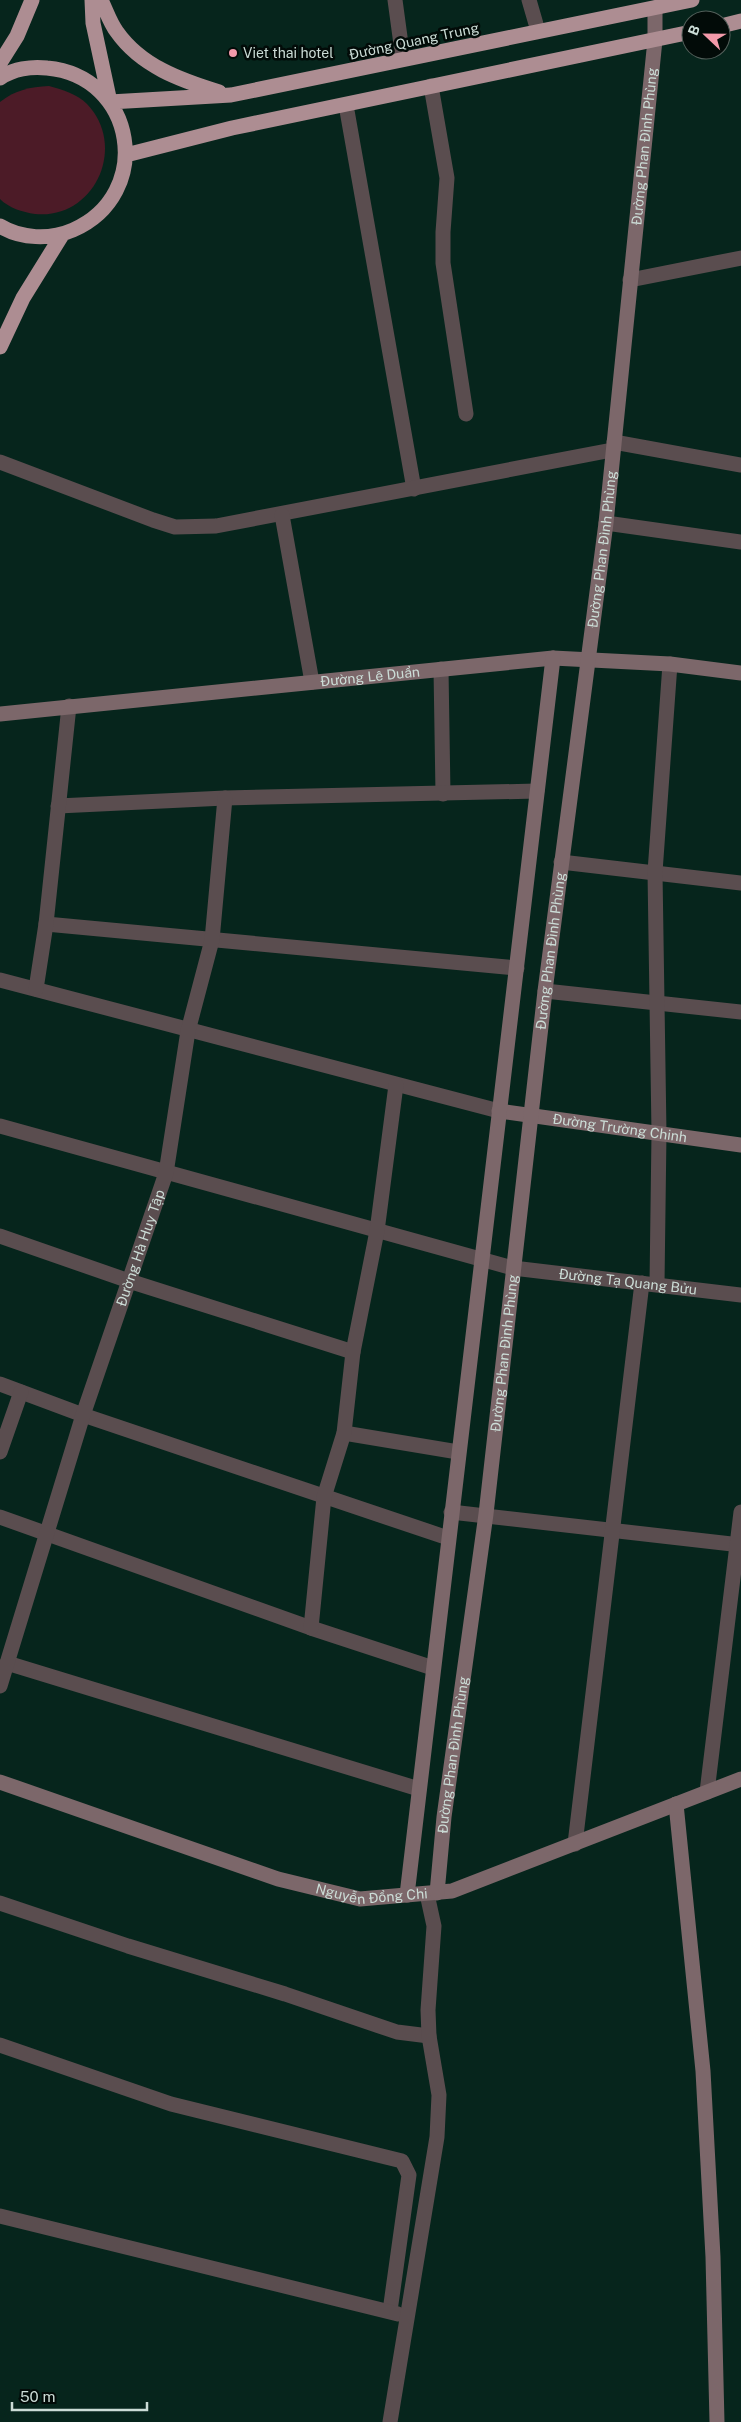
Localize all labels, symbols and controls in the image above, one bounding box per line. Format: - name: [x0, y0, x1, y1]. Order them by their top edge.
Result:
- north arrow: [681, 10, 731, 60]
- street label: Đường Quang Trung: [348, 19, 481, 63]
- text: B: [685, 23, 703, 38]
- place label: Viet thai hotel: [243, 45, 334, 61]
- marker: Viet thai hotel: [227, 47, 239, 59]
- street label: Đường Phan Đình Phùng: [628, 66, 660, 226]
- street label: Đường Phan Đình Phùng: [584, 469, 619, 629]
- street label: Đường Lê Duẩn: [320, 664, 421, 690]
- street label: Đường Phan Đình Phùng: [533, 871, 568, 1030]
- street label: Đường Trường Chinh: [552, 1111, 688, 1145]
- street label: Đường Hà Huy Tập: [113, 1187, 168, 1309]
- street label: Đường Tạ Quang Bửu: [558, 1265, 698, 1298]
- street label: Đường Phan Đình Phùng: [487, 1273, 521, 1433]
- street label: Đường Phan Đình Phùng: [435, 1675, 471, 1834]
- street label: Nguyễn Đổng Chi: [314, 1880, 428, 1907]
- scale bar: [12, 2380, 148, 2412]
- text: 50 m: [20, 2388, 55, 2405]

